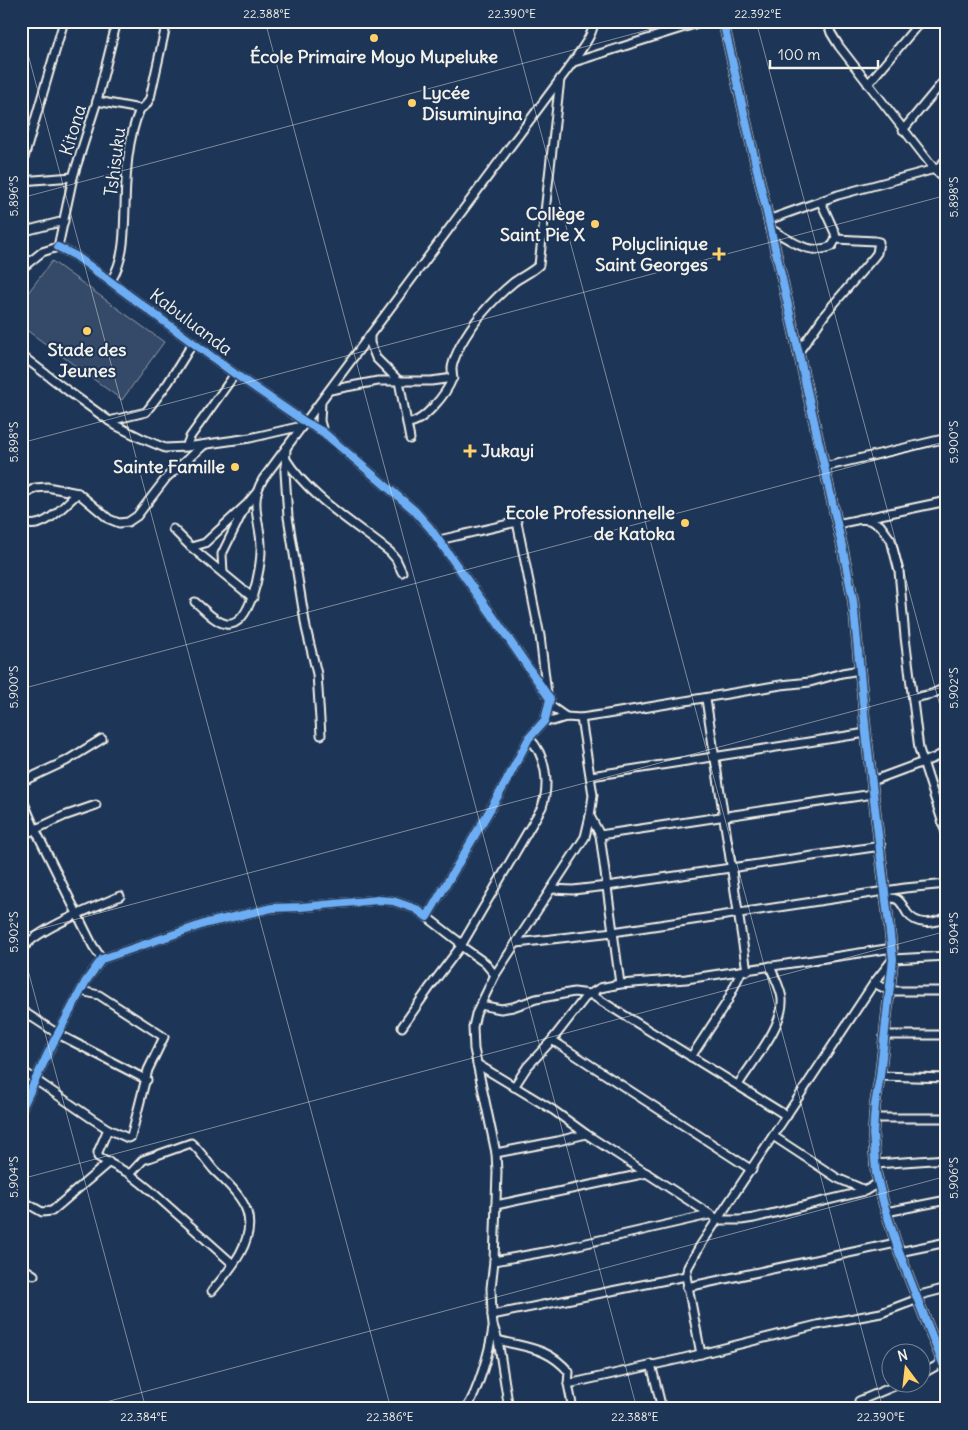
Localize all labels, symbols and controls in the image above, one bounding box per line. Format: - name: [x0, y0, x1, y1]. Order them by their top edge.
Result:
- text: 22.388°E: [243, 6, 291, 21]
- text: 22.390°E: [488, 6, 536, 21]
- text: 22.392°E: [735, 6, 782, 21]
- marker: École Primaire Moyo Mupeluke: [368, 32, 380, 44]
- scale bar: [770, 38, 878, 70]
- place label: École Primaire Moyo Mupeluke: [250, 45, 498, 68]
- text: 100 m: [778, 45, 820, 64]
- place label: Lycée Disuminyina: [422, 81, 523, 125]
- marker: Lycée Disuminyina: [406, 97, 418, 109]
- street label: Kitona: [54, 102, 91, 158]
- street label: Tshisuku: [99, 126, 130, 198]
- text: 5.896°S: [6, 175, 21, 216]
- text: 5.898°S: [946, 176, 961, 217]
- place label: Collège Saint Pie X: [500, 202, 586, 246]
- marker: Collège Saint Pie X: [589, 218, 601, 230]
- place label: Polyclinique Saint Georges: [595, 232, 708, 276]
- marker: Polyclinique Saint Georges: [712, 247, 726, 261]
- street label: Kabuluanda: [145, 283, 237, 360]
- marker: Stade des Jeunes: [81, 325, 93, 337]
- place label: Stade des Jeunes: [48, 338, 126, 382]
- text: 5.900°S: [946, 420, 961, 463]
- text: 5.898°S: [6, 421, 21, 462]
- place label: Jukayi: [481, 439, 534, 462]
- marker: Jukayi: [463, 444, 477, 458]
- place label: Sainte Famille: [113, 455, 225, 478]
- marker: Sainte Famille: [229, 461, 241, 473]
- place label: Ecole Professionnelle de Katoka: [506, 501, 675, 545]
- marker: Ecole Professionnelle de Katoka: [679, 517, 691, 529]
- text: 5.900°S: [6, 665, 21, 708]
- text: 5.902°S: [946, 667, 961, 709]
- text: 5.902°S: [6, 911, 21, 953]
- text: 5.904°S: [946, 912, 961, 954]
- text: 5.904°S: [6, 1156, 21, 1198]
- text: 5.906°S: [946, 1157, 961, 1199]
- north arrow: [880, 1342, 930, 1392]
- text: N: [896, 1345, 910, 1365]
- text: 22.384°E: [120, 1409, 168, 1424]
- text: 22.386°E: [366, 1409, 414, 1424]
- text: 22.388°E: [611, 1409, 659, 1424]
- text: 22.390°E: [857, 1409, 905, 1424]

